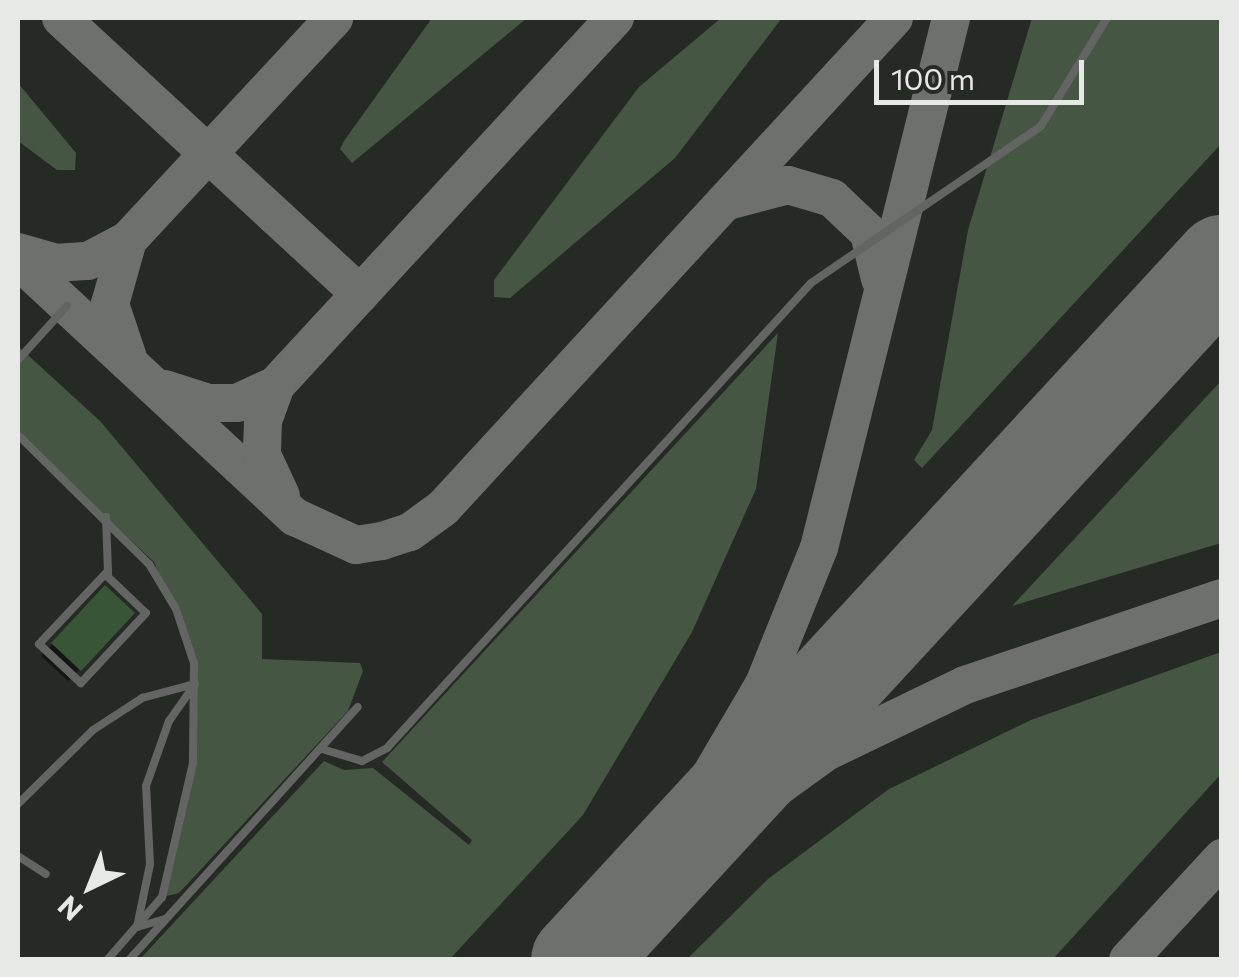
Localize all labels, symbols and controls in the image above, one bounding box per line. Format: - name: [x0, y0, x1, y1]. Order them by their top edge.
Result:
- scale bar: [879, 40, 1089, 102]
- text: 100 m: [891, 59, 975, 96]
- north arrow: [40, 837, 140, 937]
- text: N: [50, 889, 89, 929]

